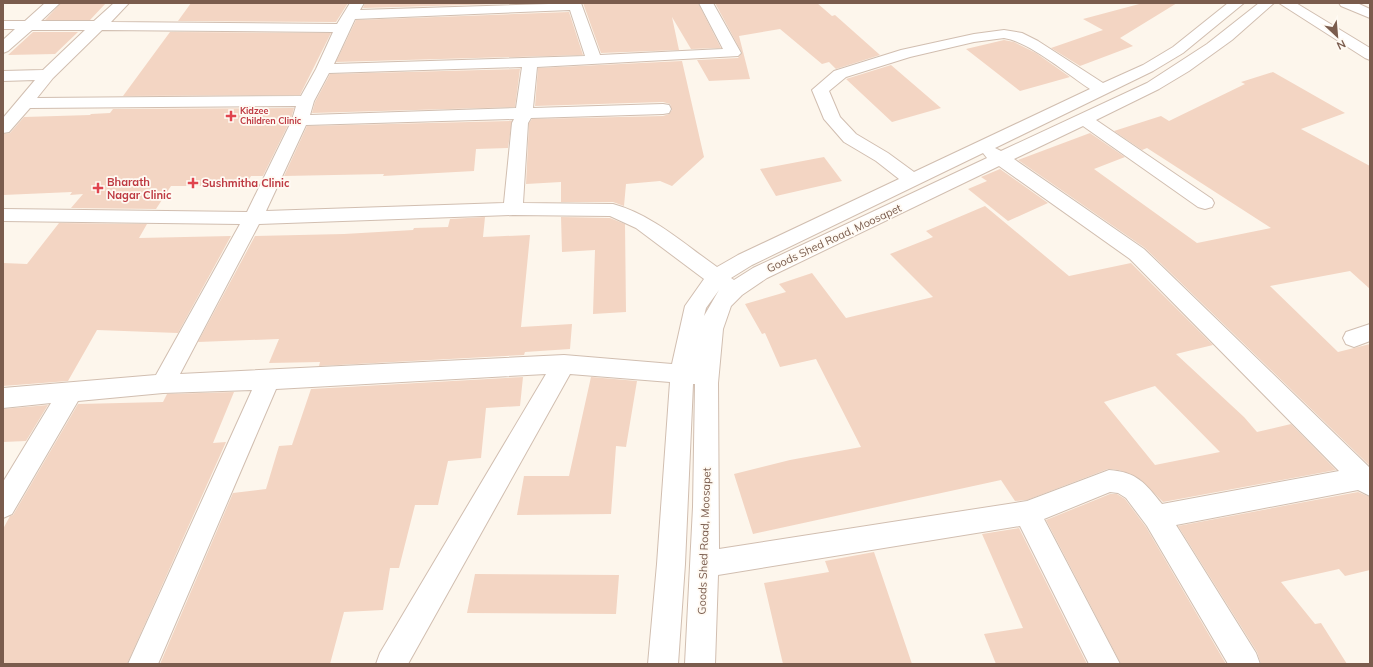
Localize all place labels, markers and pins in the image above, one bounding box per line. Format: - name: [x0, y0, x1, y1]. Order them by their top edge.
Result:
- place label: Kidzee Children Clinic: [240, 105, 302, 126]
- marker: Kidzee Children Clinic: [225, 110, 237, 122]
- place label: Bharath Nagar Clinic: [107, 175, 172, 202]
- place label: Sushmitha Clinic: [202, 176, 290, 190]
- marker: Sushmitha Clinic: [187, 177, 199, 189]
- marker: Bharath Nagar Clinic: [92, 182, 104, 194]

